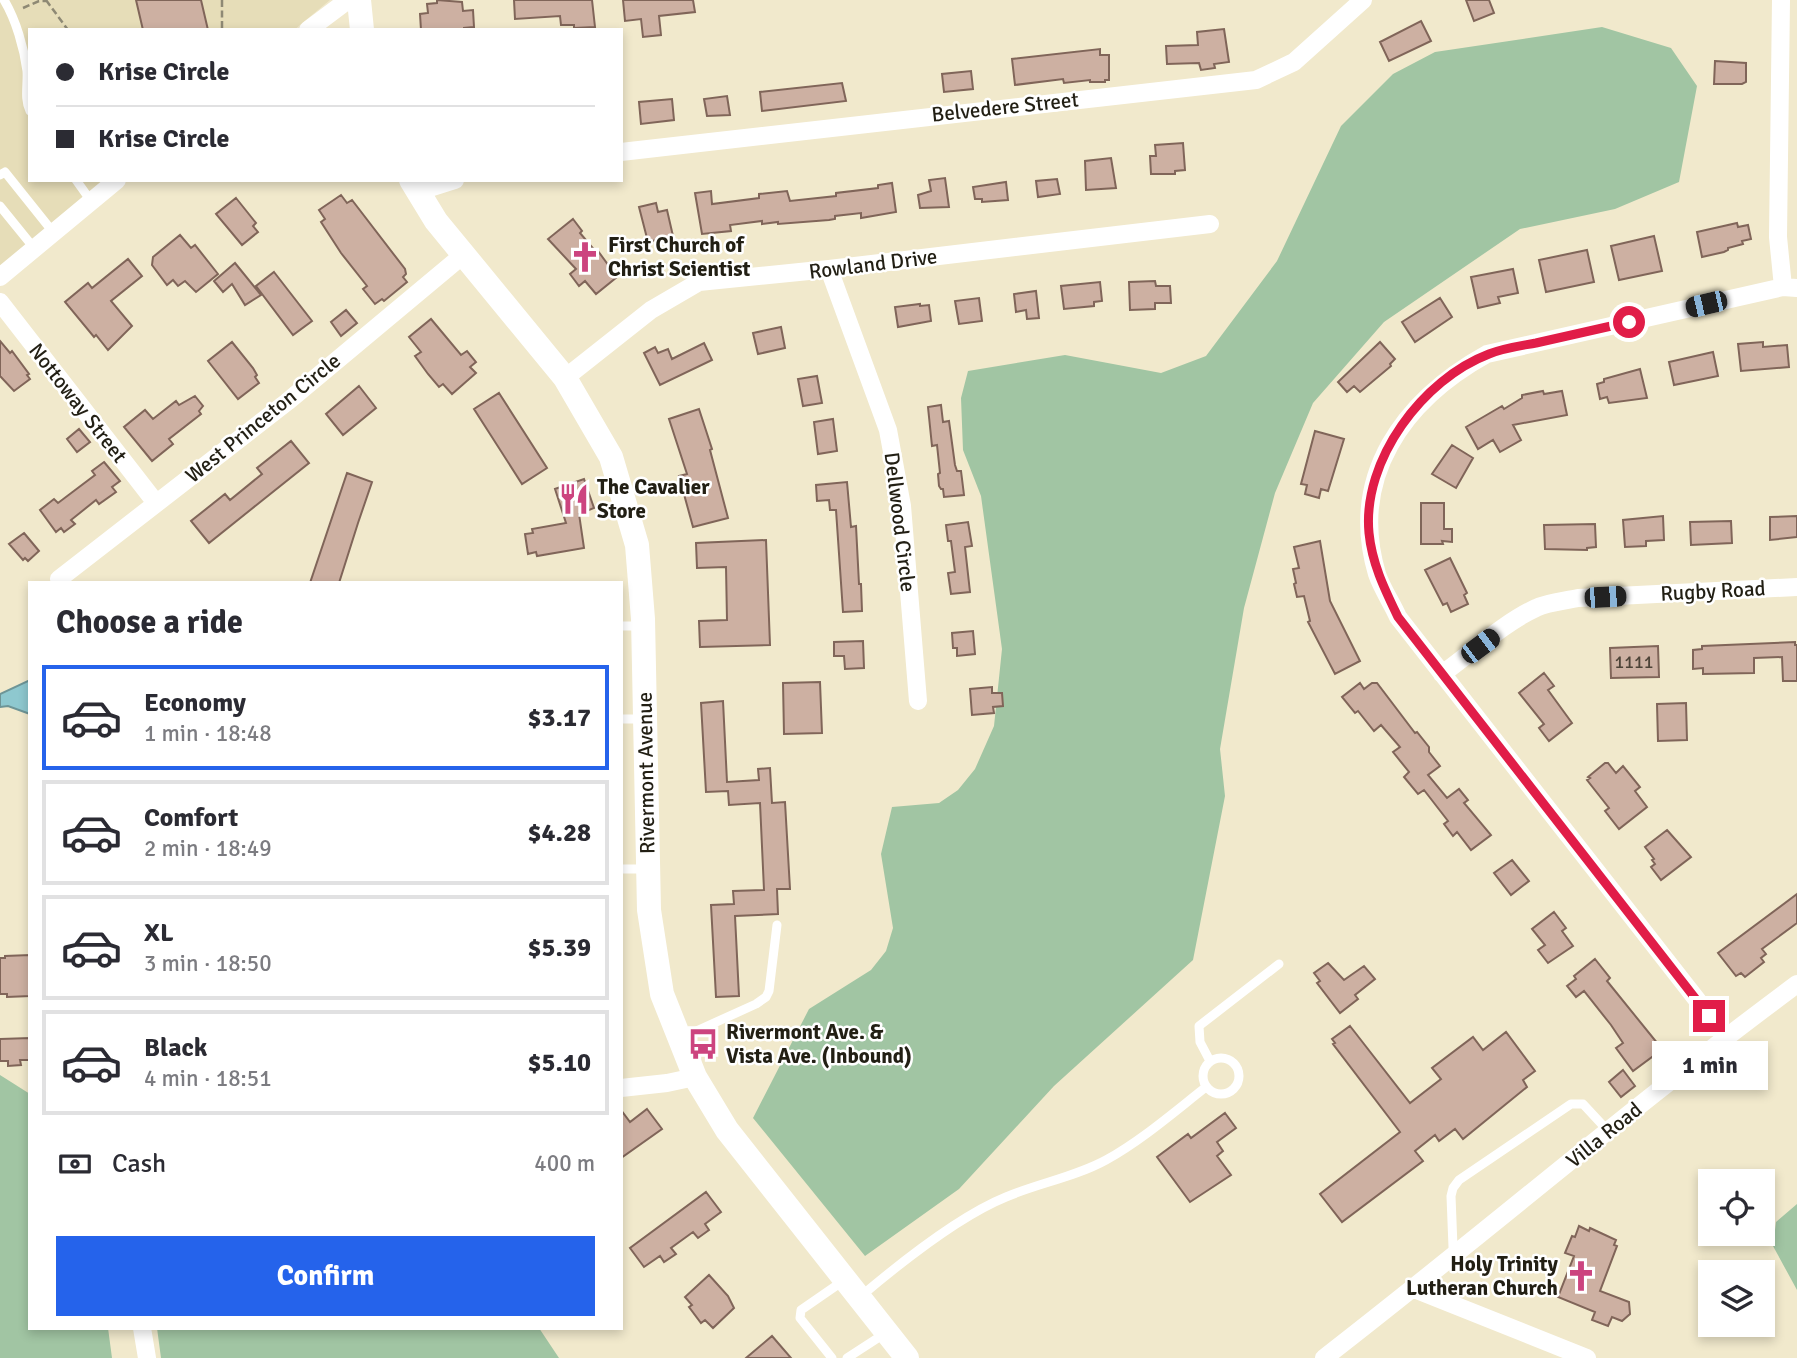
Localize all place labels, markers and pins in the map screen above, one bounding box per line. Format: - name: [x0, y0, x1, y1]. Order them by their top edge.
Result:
- place label: First Church of Christ Scientist: [608, 232, 750, 282]
- church icon: First Church of Christ Scientist: [568, 240, 602, 274]
- place label: The Cavalier Store: [597, 474, 710, 524]
- restaurant icon: The Cavalier Store: [557, 482, 591, 516]
- place label: Rivermont Ave. & Vista Ave. (Inbound): [726, 1019, 912, 1069]
- bus stop icon: Rivermont Ave. & Vista Ave. (Inbound): [686, 1027, 720, 1061]
- place label: Holy Trinity Lutheran Church: [1406, 1251, 1559, 1301]
- church icon: Holy Trinity Lutheran Church: [1564, 1259, 1598, 1293]

